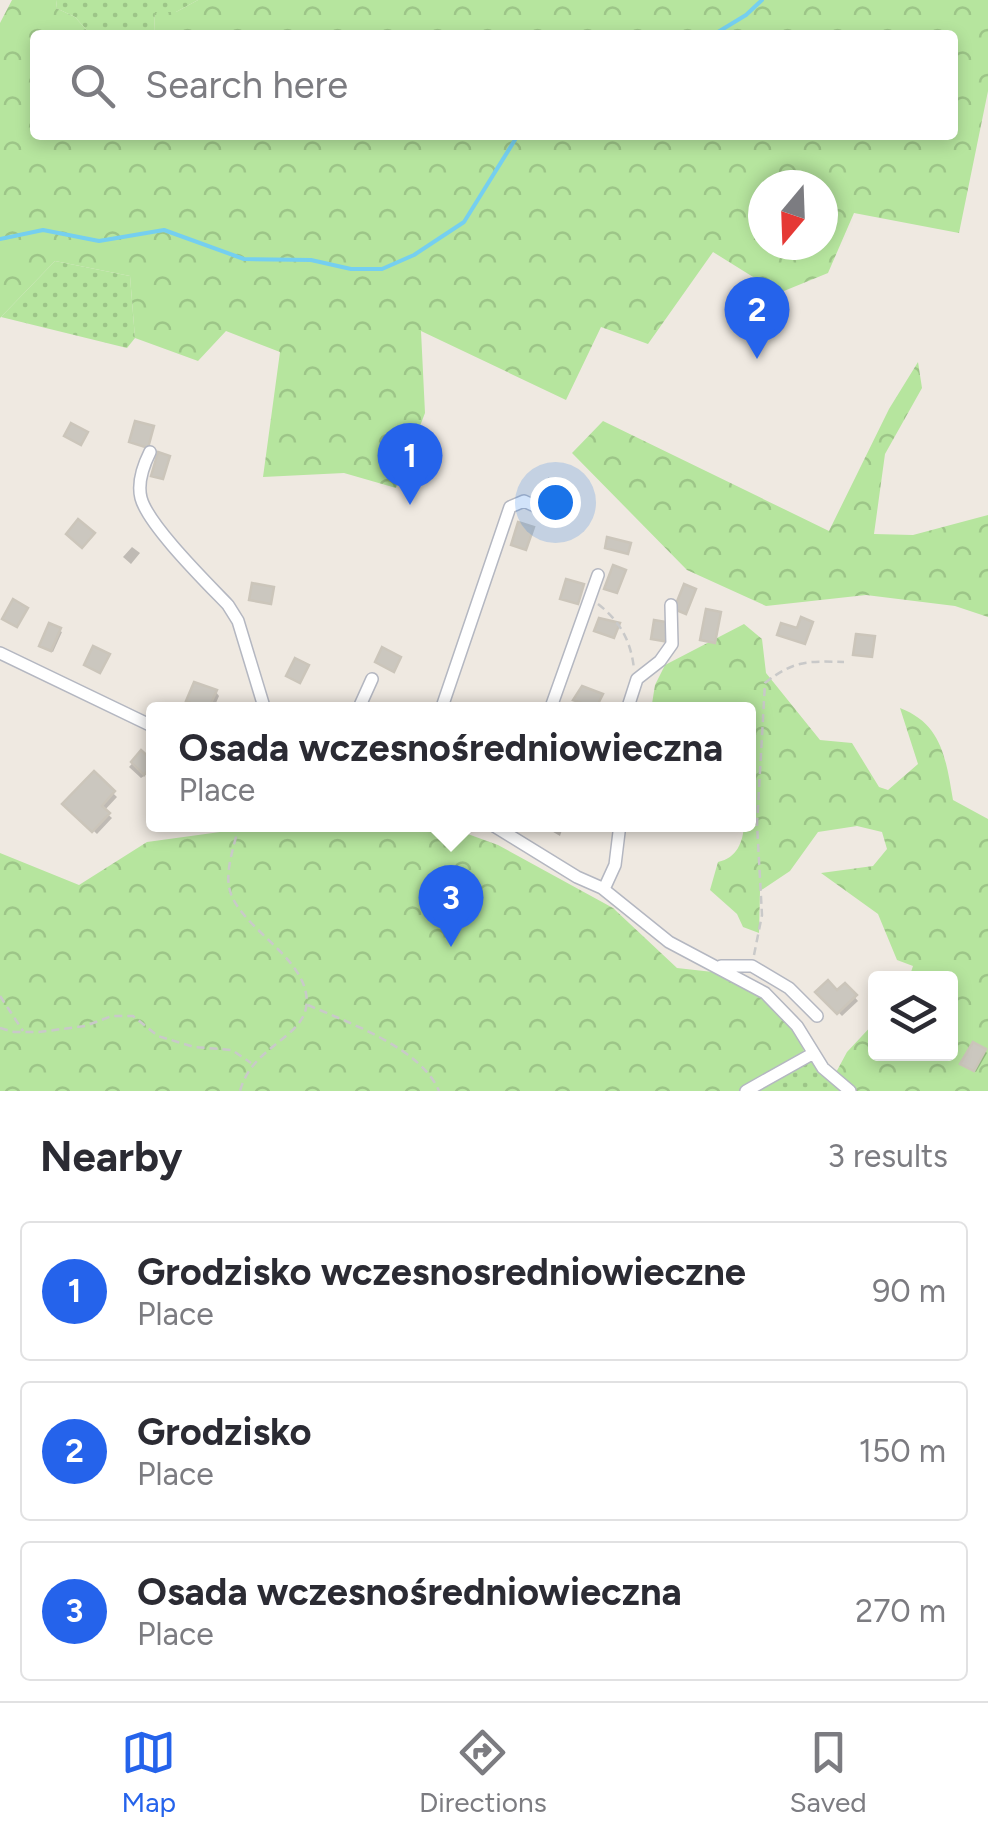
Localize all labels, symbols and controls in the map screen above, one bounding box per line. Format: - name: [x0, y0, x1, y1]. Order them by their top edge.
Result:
- search box: [30, 30, 958, 140]
- icon: search: [65, 58, 120, 113]
- text: Search here: [145, 62, 348, 108]
- north arrow: [748, 170, 838, 260]
- pin: 2: [724, 276, 790, 359]
- pin: 1: [378, 422, 442, 505]
- your location: [530, 477, 581, 528]
- popup: [146, 702, 756, 832]
- text: Osada wczesnośredniowieczna: [179, 725, 723, 771]
- text: Place: [179, 771, 255, 809]
- pin: 3: [418, 864, 484, 947]
- map controls: [868, 971, 958, 1061]
- button: layers: [868, 971, 958, 1061]
- text: Nearby: [40, 1131, 182, 1182]
- text: 3 results: [828, 1137, 948, 1175]
- text: Grodzisko wczesnosredniowieczne: [137, 1249, 746, 1295]
- text: 1: [68, 1272, 81, 1310]
- text: 90 m: [872, 1272, 946, 1310]
- text: Place: [137, 1295, 214, 1333]
- text: Grodzisko: [137, 1409, 312, 1455]
- text: 2: [65, 1432, 84, 1470]
- text: 150 m: [859, 1432, 946, 1470]
- text: Place: [137, 1455, 214, 1493]
- text: Osada wczesnośredniowieczna: [137, 1569, 682, 1615]
- text: 3: [66, 1592, 83, 1630]
- text: 270 m: [855, 1592, 946, 1630]
- text: Place: [137, 1615, 214, 1653]
- tab: Map: [121, 1725, 176, 1819]
- tab: Directions: [419, 1725, 547, 1819]
- tab: Saved: [789, 1725, 867, 1819]

